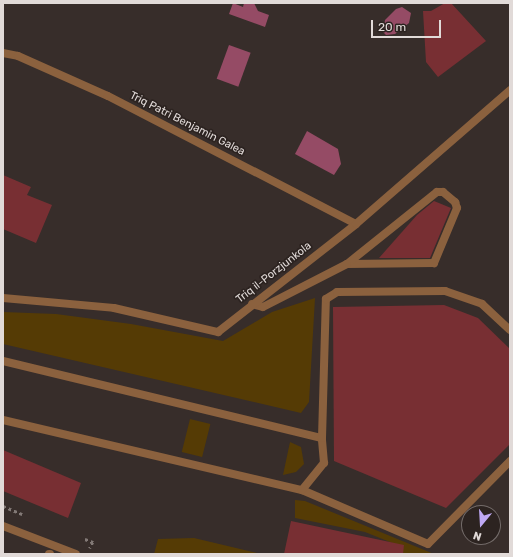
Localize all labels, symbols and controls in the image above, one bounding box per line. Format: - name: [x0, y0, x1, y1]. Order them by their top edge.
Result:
- scale bar: [373, 12, 443, 38]
- text: 20 m: [378, 20, 406, 34]
- street label: Triq Patri Benjamin Galea: [127, 89, 247, 159]
- street label: Triq il-Porzjunkola: [234, 240, 314, 306]
- north arrow: [461, 505, 501, 545]
- text: N: [472, 529, 483, 543]

